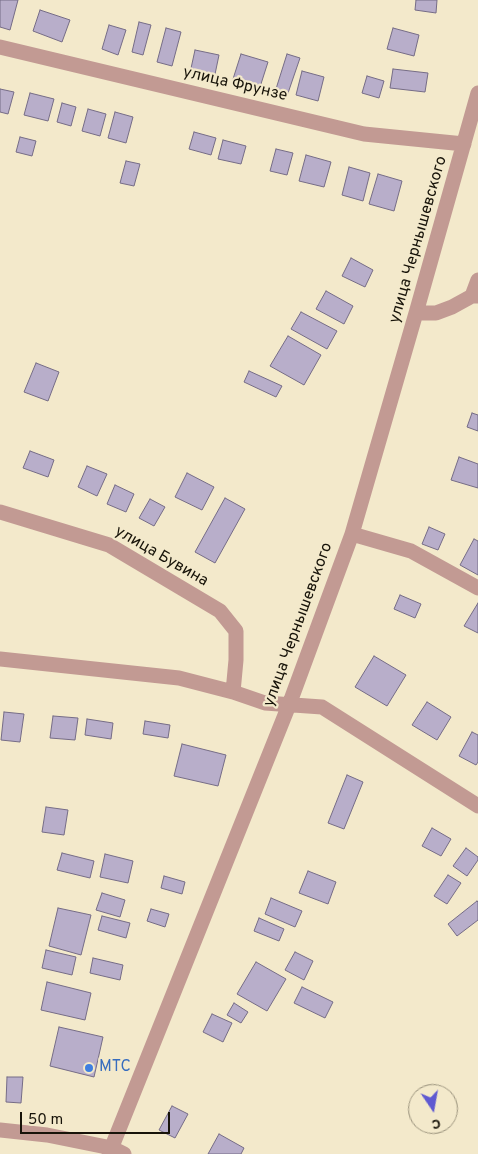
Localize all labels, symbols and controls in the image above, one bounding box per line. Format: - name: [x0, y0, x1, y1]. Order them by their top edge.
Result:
- street label: улица Фрунзе: [181, 64, 289, 106]
- street label: улица Чернышевского: [386, 154, 452, 326]
- street label: улица Бувина: [111, 522, 211, 592]
- street label: улица Чернышевского: [260, 540, 338, 710]
- place label: МТС: [99, 1058, 131, 1078]
- marker: МТС: [83, 1062, 95, 1074]
- north arrow: [408, 1084, 458, 1134]
- scale bar: [22, 1102, 172, 1134]
- text: 50 m: [28, 1111, 63, 1130]
- text: С: [430, 1114, 442, 1132]

